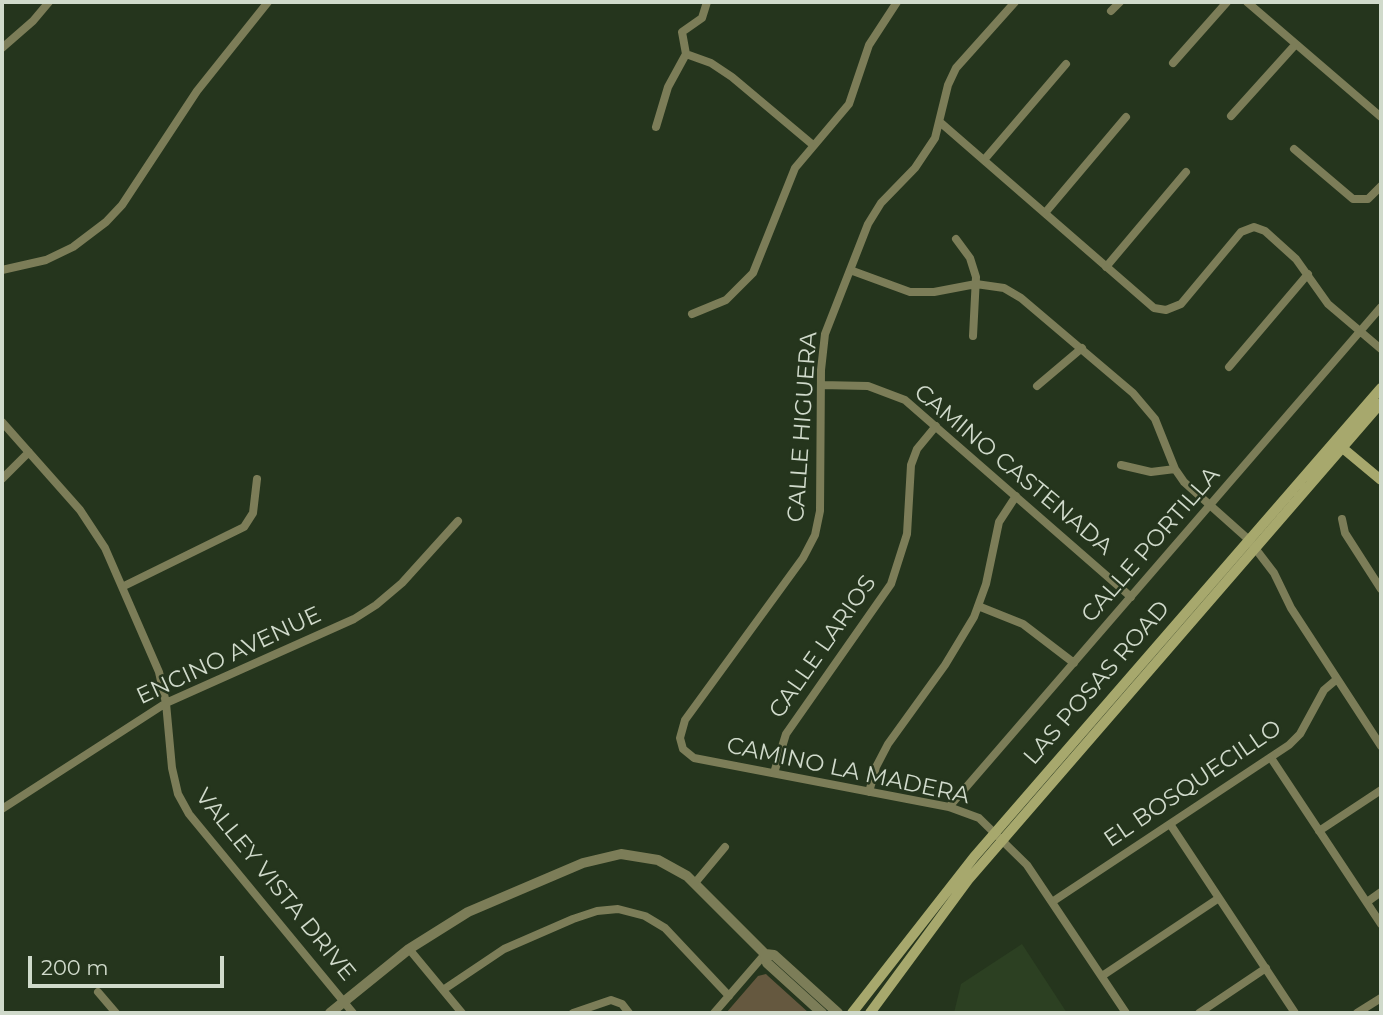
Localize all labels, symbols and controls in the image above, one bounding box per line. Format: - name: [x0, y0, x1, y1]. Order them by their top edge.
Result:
- street label: CALLE HIGUERA: [783, 331, 823, 523]
- street label: CAMINO CASTENADA: [908, 379, 1118, 561]
- street label: CALLE PORTILLA: [1076, 462, 1226, 628]
- street label: CALLE LARIOS: [764, 570, 882, 724]
- street label: LAS POSAS ROAD: [1018, 595, 1176, 771]
- street label: ENCINO AVENUE: [132, 601, 326, 711]
- street label: EL BOSQUECILLO: [1099, 714, 1287, 854]
- street label: CAMINO LA MADERA: [724, 732, 972, 810]
- street label: VALLEY VISTA DRIVE: [189, 783, 361, 987]
- scale bar: [32, 942, 228, 986]
- text: 200 m: [41, 955, 108, 980]

